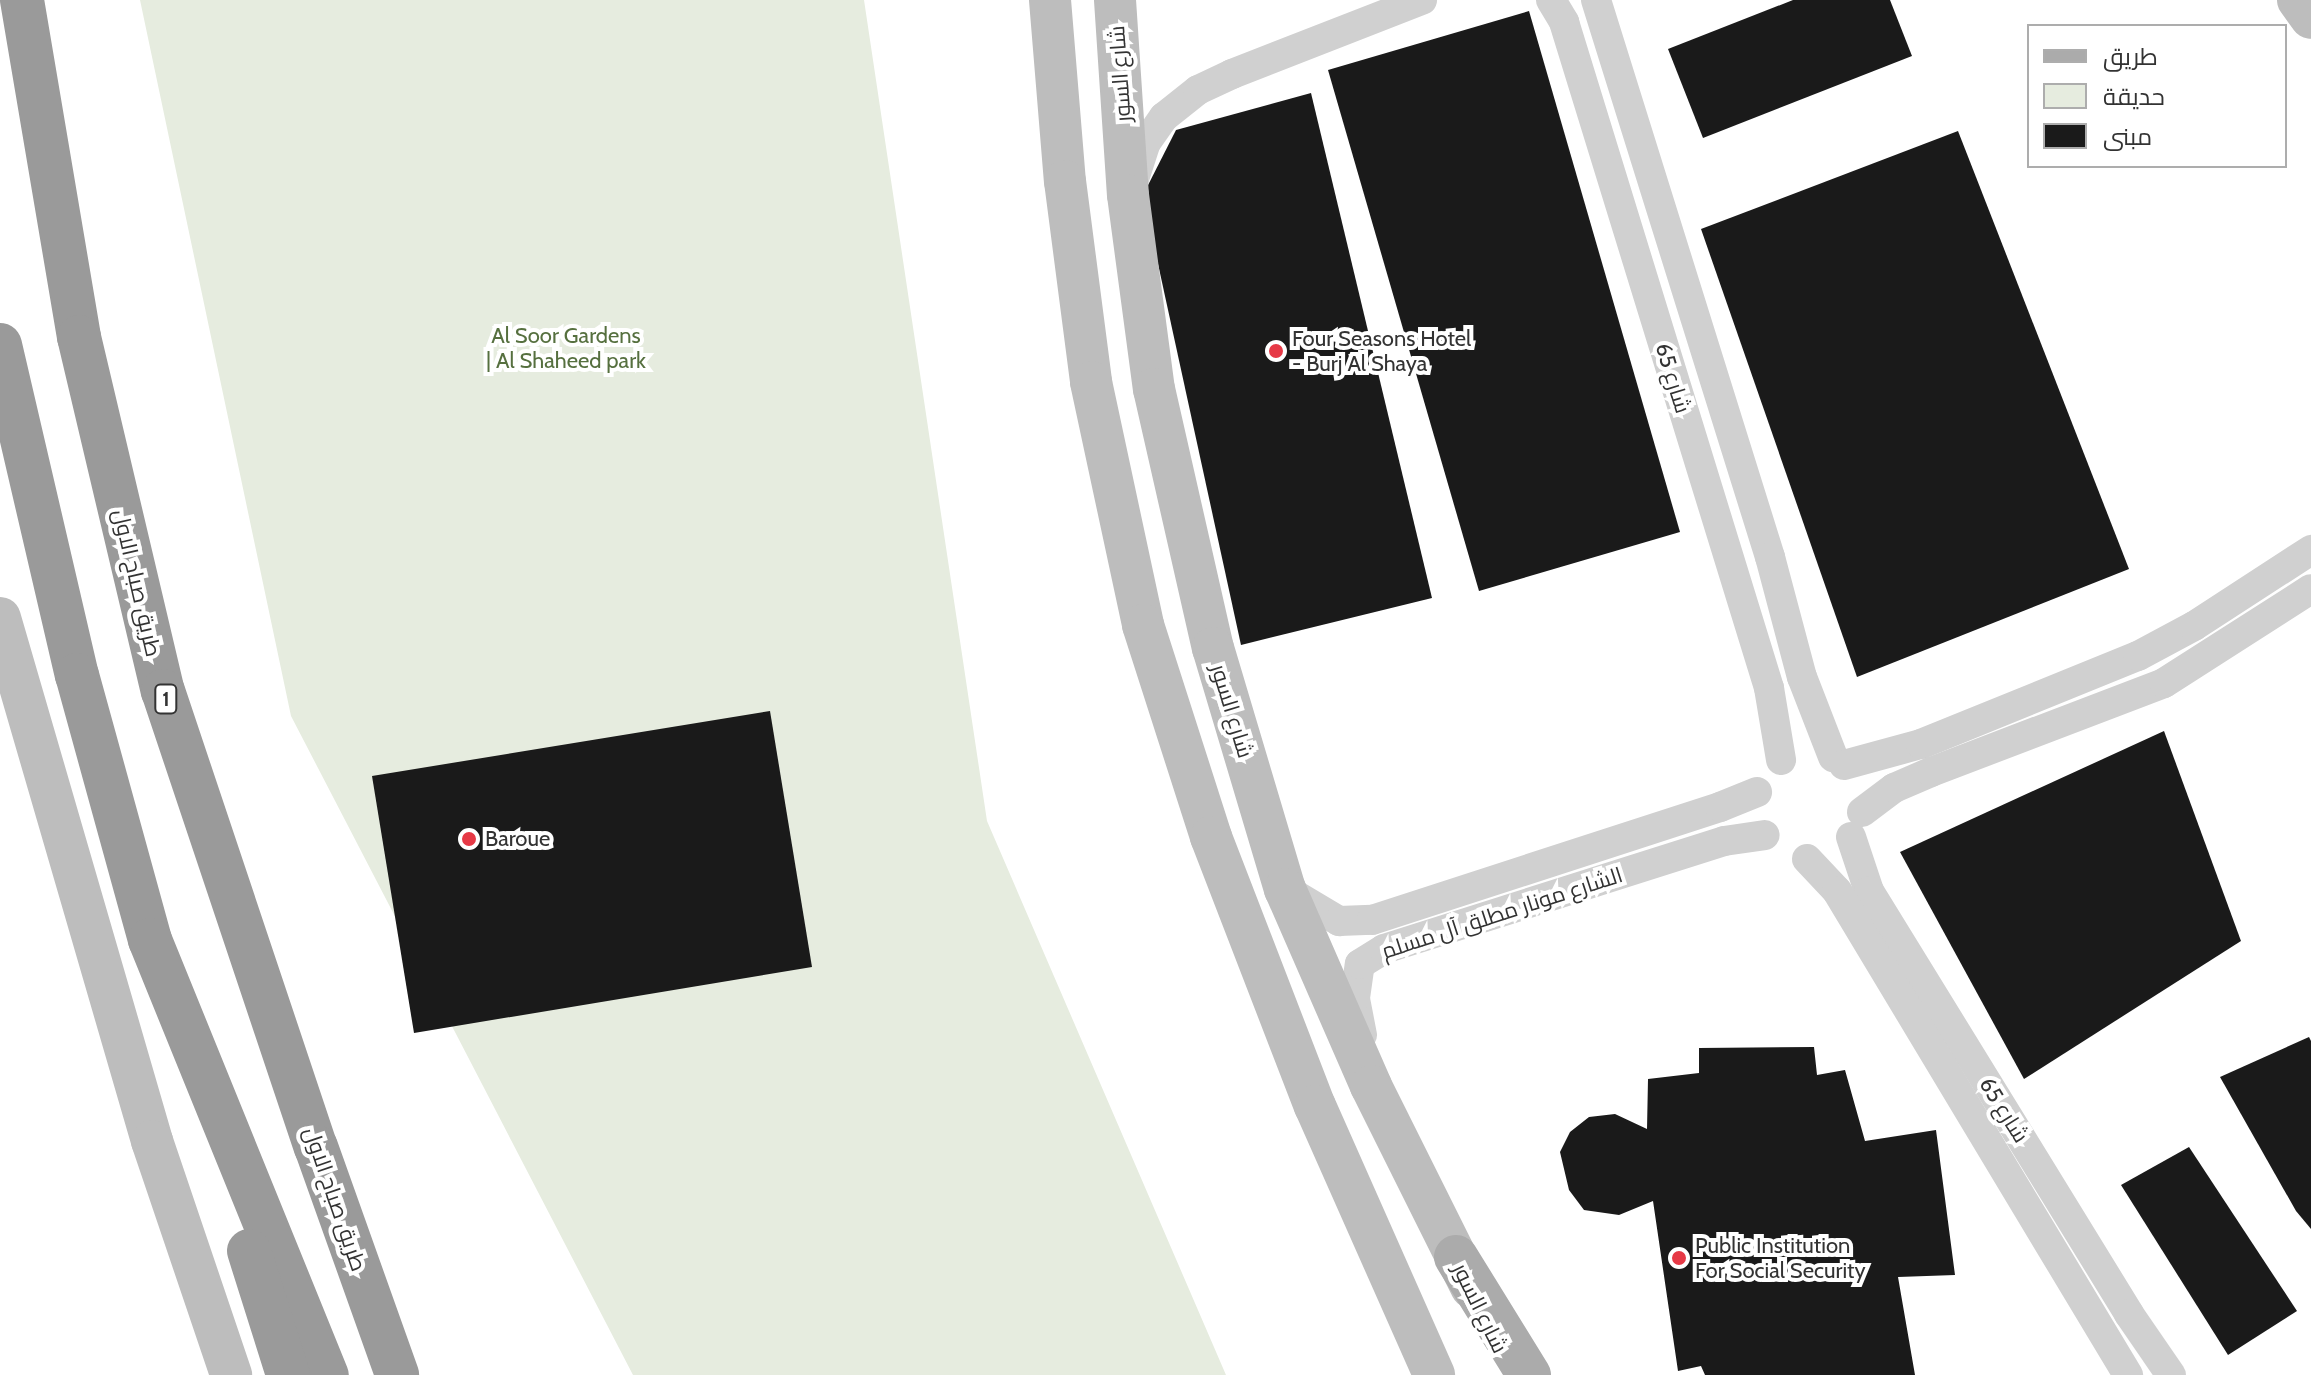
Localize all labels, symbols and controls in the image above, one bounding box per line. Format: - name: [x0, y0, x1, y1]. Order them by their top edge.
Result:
- legend: [2027, 24, 2287, 168]
- street label: شارع السور: [1103, 25, 1137, 123]
- text: طريق: [2103, 42, 2158, 71]
- text: حديقة: [2103, 82, 2165, 111]
- text: مبنى: [2103, 122, 2152, 151]
- park label: Al Soor Gardens | Al Shaheed park: [486, 322, 646, 374]
- place label: Four Seasons Hotel - Burj Al Shaya: [1292, 325, 1471, 376]
- street label: شارع 65: [1650, 340, 1696, 416]
- marker: Four Seasons Hotel - Burj Al Shaya: [1267, 342, 1285, 360]
- street label: طريق صباح الاول: [107, 507, 167, 659]
- street label: شارع السور: [1205, 661, 1259, 761]
- road number: 1: [154, 683, 178, 715]
- place label: Baroue: [485, 826, 550, 852]
- marker: Baroue: [460, 830, 478, 848]
- street label: الشارع مونار مطلق آل مسلم: [1378, 862, 1626, 964]
- street label: شارع 65: [1974, 1072, 2034, 1148]
- street label: طريق صباح الاول: [298, 1123, 372, 1275]
- place label: Public Institution For Social Security: [1695, 1232, 1866, 1284]
- marker: Public Institution For Social Security: [1670, 1249, 1688, 1267]
- street label: شارع السور: [1447, 1259, 1513, 1357]

